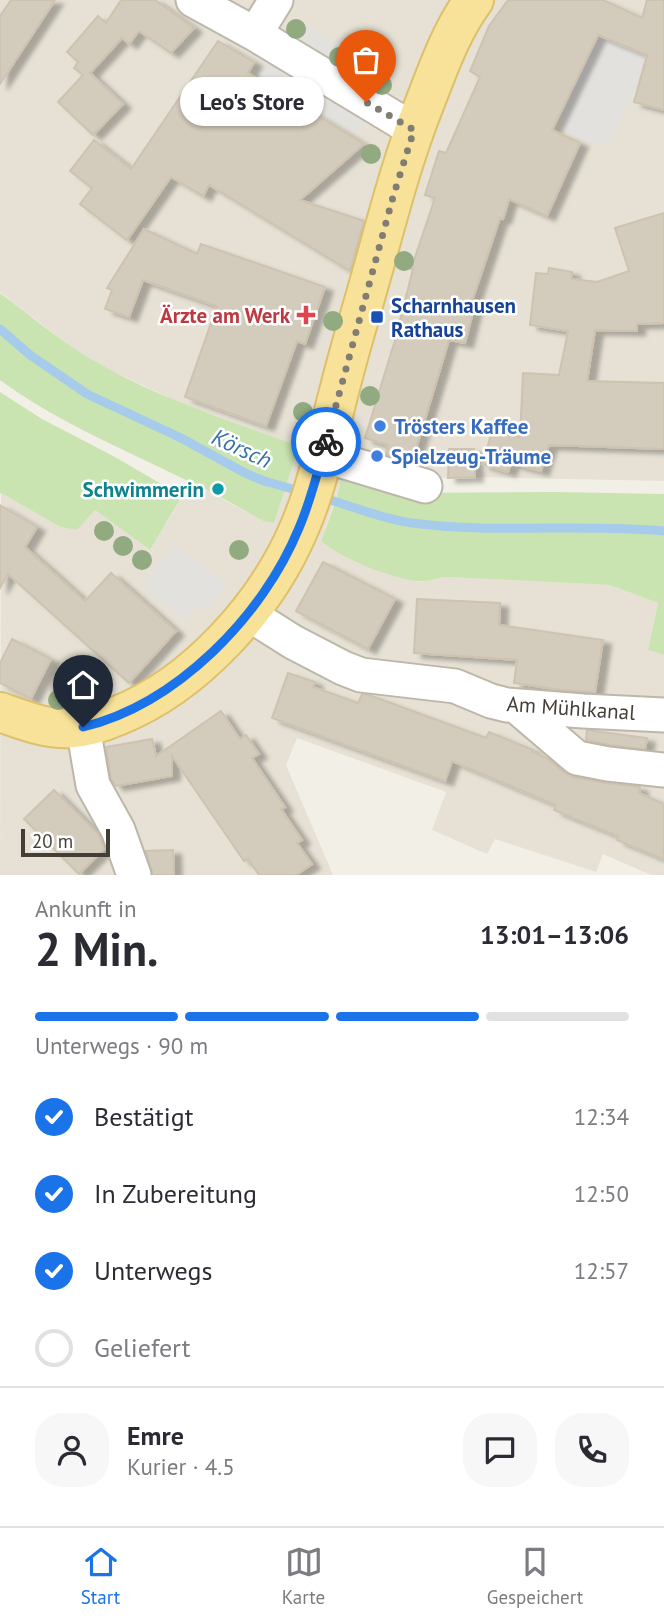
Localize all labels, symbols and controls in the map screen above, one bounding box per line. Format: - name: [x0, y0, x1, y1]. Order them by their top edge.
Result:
- pin: [336, 30, 396, 102]
- icon: bag: [347, 41, 385, 79]
- callout: Leo's Store: [180, 78, 324, 126]
- text: Leo's Store: [199, 87, 305, 116]
- place label: Scharnhausen Rathaus: [391, 292, 516, 343]
- place label: Ärzte am Werk: [160, 302, 291, 329]
- marker: Ärzte am Werk: [296, 305, 316, 325]
- marker: Scharnhausen Rathaus: [369, 309, 385, 325]
- courier: [291, 407, 361, 477]
- place label: Trösters Kaffee: [394, 413, 528, 440]
- marker: Trösters Kaffee: [372, 418, 388, 434]
- water label: Körsch: [208, 422, 276, 474]
- icon: bike: [307, 423, 345, 461]
- place label: Spielzeug-Träume: [391, 443, 551, 470]
- marker: Spielzeug-Träume: [369, 448, 385, 464]
- place label: Schwimmerin: [83, 476, 204, 503]
- marker: Schwimmerin: [210, 481, 226, 497]
- pin: [53, 655, 113, 727]
- icon: home: [64, 666, 102, 704]
- street label: Am Mühlkanal: [506, 690, 636, 726]
- scale bar: [21, 826, 110, 858]
- text: 20 m: [32, 829, 73, 853]
- text: Ankunft in: [35, 894, 137, 923]
- text: 13:01–13:06: [480, 918, 629, 951]
- text: 2 Min.: [35, 919, 158, 979]
- text: Unterwegs · 90 m: [35, 1031, 208, 1060]
- icon: check: [35, 1098, 73, 1136]
- text: Bestätigt: [94, 1100, 194, 1133]
- text: 12:34: [574, 1102, 629, 1131]
- icon: check: [35, 1175, 73, 1213]
- text: In Zubereitung: [94, 1177, 257, 1210]
- text: 12:50: [574, 1179, 629, 1208]
- icon: check: [35, 1252, 73, 1290]
- text: Unterwegs: [94, 1254, 212, 1287]
- text: 12:57: [574, 1256, 629, 1285]
- text: Geliefert: [94, 1331, 191, 1364]
- button: person: [35, 1413, 109, 1487]
- button: chat: [463, 1413, 537, 1487]
- button: phone: [555, 1413, 629, 1487]
- text: Emre: [127, 1419, 184, 1452]
- text: Kurier · 4.5: [127, 1452, 235, 1481]
- tab: Start: [81, 1543, 120, 1609]
- tab: Karte: [282, 1543, 325, 1609]
- tab: Gespeichert: [487, 1543, 583, 1609]

